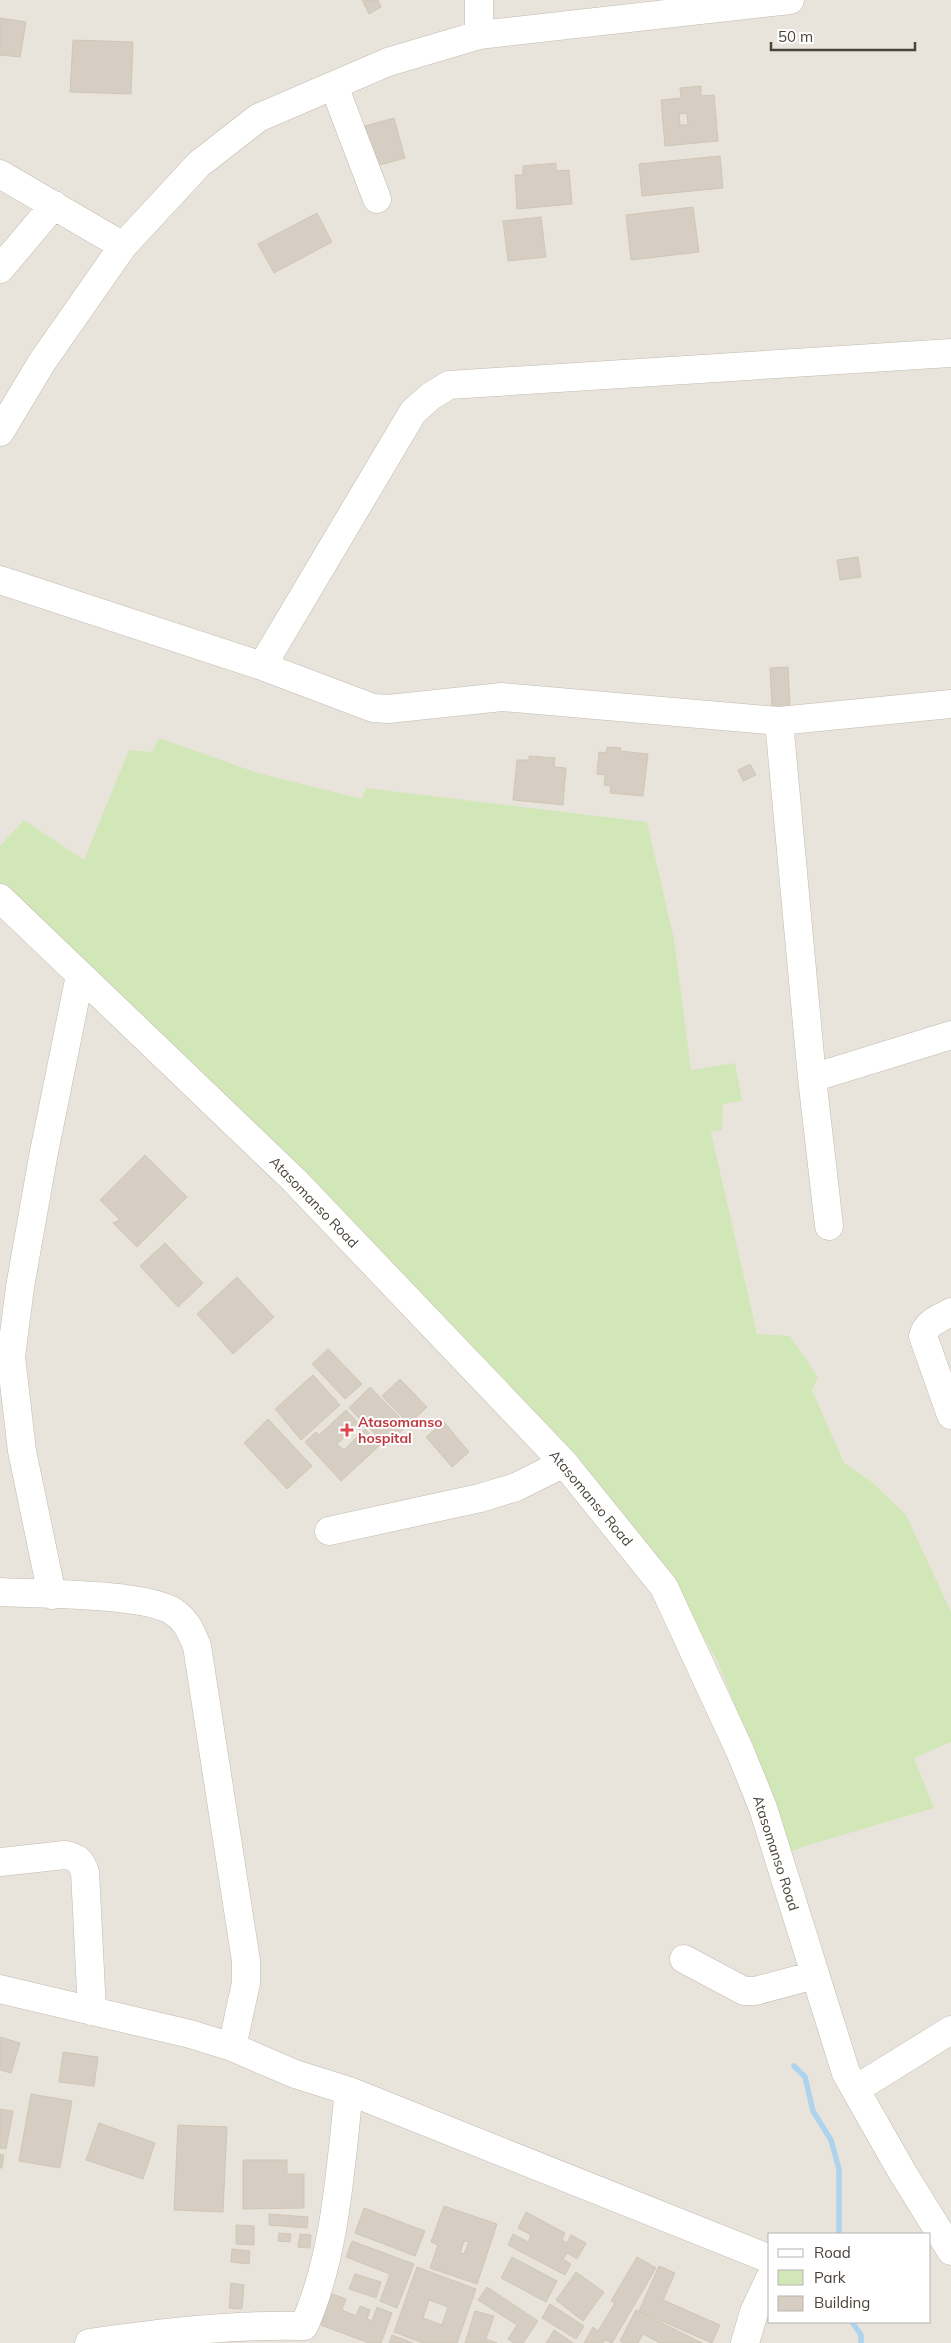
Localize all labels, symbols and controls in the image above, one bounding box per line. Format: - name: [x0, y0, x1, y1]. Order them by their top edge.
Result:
- scale bar: [771, 20, 915, 52]
- text: 50 m: [778, 27, 813, 46]
- street label: Atasomanso Road: [266, 1153, 362, 1251]
- place label: Atasomanso hospital: [358, 1413, 443, 1447]
- marker: Atasomanso hospital: [340, 1423, 354, 1437]
- street label: Atasomanso Road: [545, 1446, 637, 1550]
- street label: Atasomanso Road: [749, 1793, 803, 1913]
- legend: [768, 2233, 931, 2323]
- text: Road: [814, 2243, 851, 2262]
- text: Park: [814, 2268, 846, 2287]
- text: Building: [814, 2293, 870, 2312]

